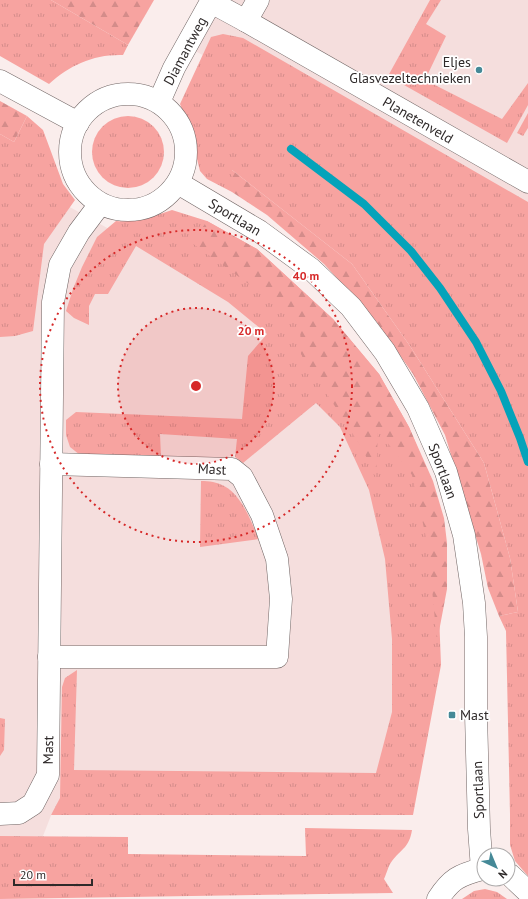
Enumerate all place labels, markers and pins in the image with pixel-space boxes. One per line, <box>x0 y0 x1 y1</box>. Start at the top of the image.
place label: Eljes Glasvezeltechnieken <box>349 53 471 87</box>
marker: Eljes Glasvezeltechnieken <box>474 65 484 75</box>
centre of rings <box>189 379 203 393</box>
place label: Mast <box>460 706 489 724</box>
marker: Mast <box>447 710 457 720</box>

